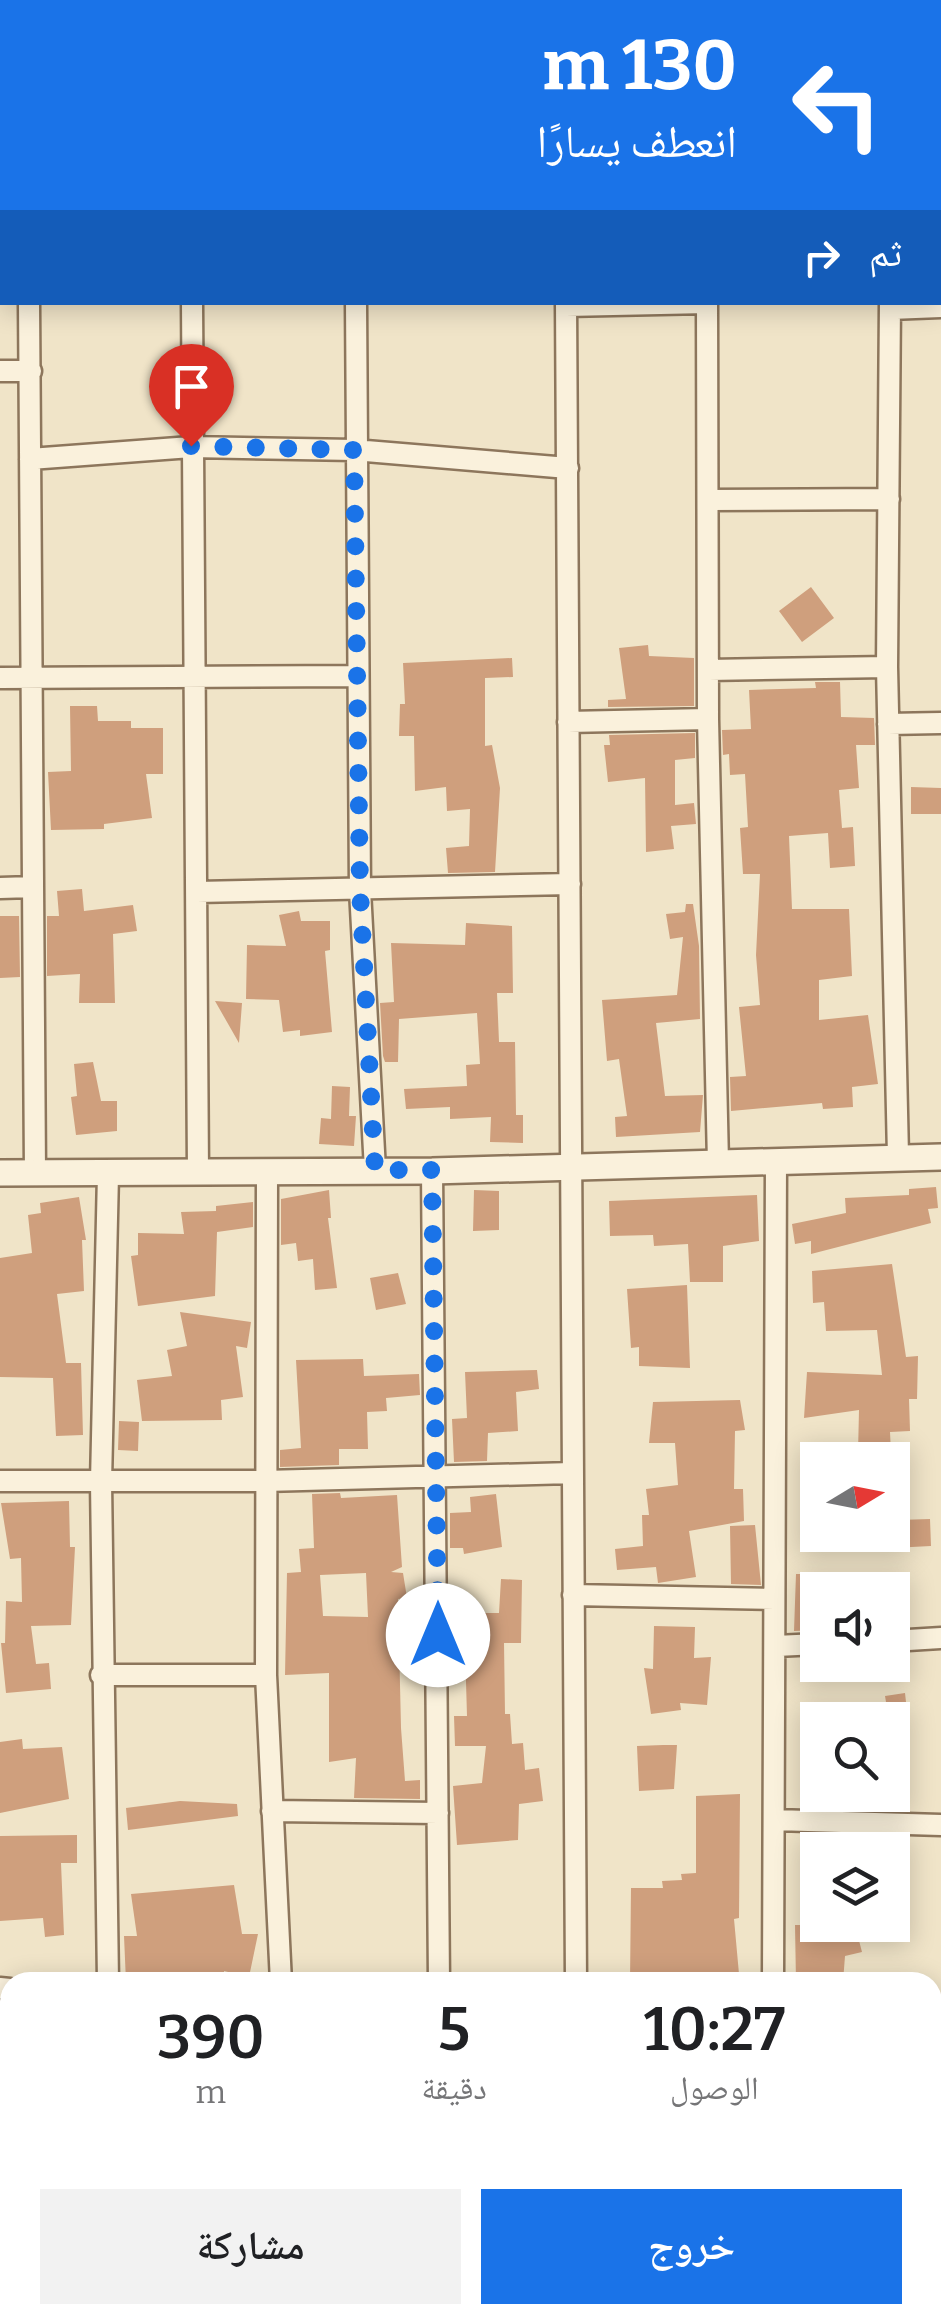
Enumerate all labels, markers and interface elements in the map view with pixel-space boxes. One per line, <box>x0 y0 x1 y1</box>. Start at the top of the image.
text: 130 m <box>543 24 737 108</box>
icon: left <box>772 40 902 170</box>
text: انعطف يسارًا <box>536 115 737 169</box>
icon: right <box>794 230 849 285</box>
text: ثم <box>869 230 902 276</box>
pin <box>149 344 234 447</box>
icon: arrive <box>164 359 219 414</box>
north arrow <box>800 1442 910 1552</box>
map controls <box>800 1442 910 1942</box>
button: sound <box>800 1572 910 1682</box>
position arrow <box>386 1583 490 1687</box>
button: search <box>800 1702 910 1812</box>
button: layers <box>800 1832 910 1942</box>
text: 5 <box>438 1994 470 2066</box>
text: 10:27 <box>643 1994 785 2066</box>
text: 390 <box>157 2002 265 2074</box>
text: دقيقة <box>422 2069 487 2107</box>
text: الوصول <box>670 2069 759 2107</box>
text: m <box>196 2073 226 2111</box>
button: مشاركة <box>40 2189 461 2304</box>
button: خروج <box>481 2189 902 2304</box>

